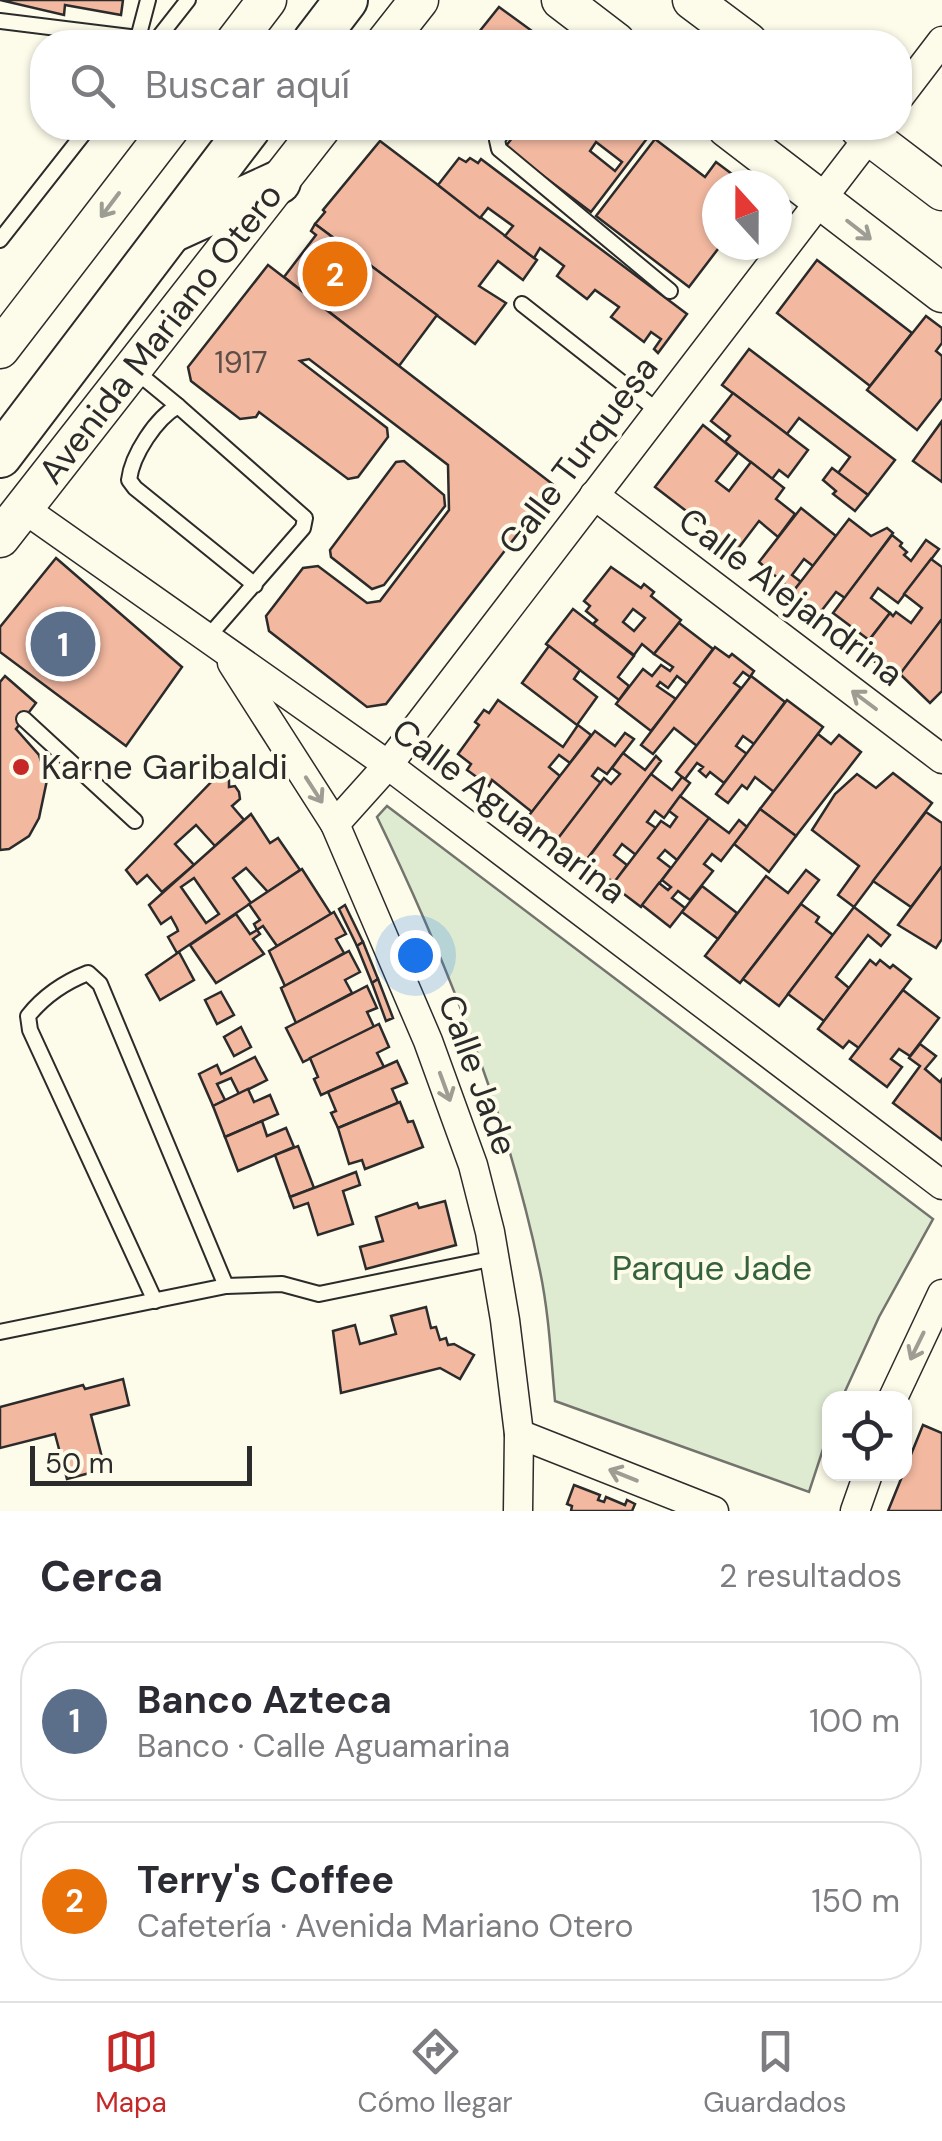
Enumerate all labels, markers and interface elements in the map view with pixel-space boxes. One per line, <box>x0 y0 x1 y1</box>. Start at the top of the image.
search box <box>30 30 912 140</box>
icon: search <box>65 58 120 113</box>
text: Buscar aquí <box>145 60 350 110</box>
north arrow <box>702 170 792 260</box>
street label: Avenida Mariano Otero <box>28 173 292 493</box>
one-way arrow <box>100 191 121 218</box>
one-way arrow <box>845 219 872 240</box>
pin: 2 <box>302 236 368 312</box>
house number: 1917 <box>214 343 268 382</box>
street label: Calle Turquesa <box>488 346 668 564</box>
street label: Calle Alejandrina <box>669 497 913 697</box>
pin: 1 <box>30 606 96 682</box>
one-way arrow <box>851 689 878 710</box>
street label: Calle Aguamarina <box>383 708 635 914</box>
place label: Karne Garibaldi <box>41 744 288 790</box>
marker: Karne Garibaldi <box>10 756 32 778</box>
one-way arrow <box>303 775 324 804</box>
your location <box>390 930 441 981</box>
street label: Calle Jade <box>428 989 528 1161</box>
one-way arrow <box>437 1070 455 1101</box>
park label: Parque Jade <box>612 1245 812 1291</box>
one-way arrow <box>907 1331 926 1360</box>
map controls <box>822 1391 912 1481</box>
button: locate <box>822 1391 912 1481</box>
scale bar <box>30 1441 252 1486</box>
text: 50 m <box>45 1445 114 1482</box>
one-way arrow <box>609 1465 639 1483</box>
text: Cerca <box>40 1549 163 1604</box>
text: 2 resultados <box>719 1555 902 1597</box>
text: Banco Azteca <box>137 1675 392 1725</box>
text: 1 <box>69 1700 80 1742</box>
text: 100 m <box>809 1700 900 1742</box>
text: Banco · Calle Aguamarina <box>137 1725 510 1767</box>
text: Terry's Coffee <box>137 1855 394 1905</box>
text: 2 <box>65 1880 84 1922</box>
text: 150 m <box>812 1880 900 1922</box>
text: Cafetería · Avenida Mariano Otero <box>137 1905 633 1947</box>
tab: Mapa <box>95 2024 167 2121</box>
tab: Cómo llegar <box>357 2024 513 2121</box>
tab: Guardados <box>703 2024 847 2121</box>

